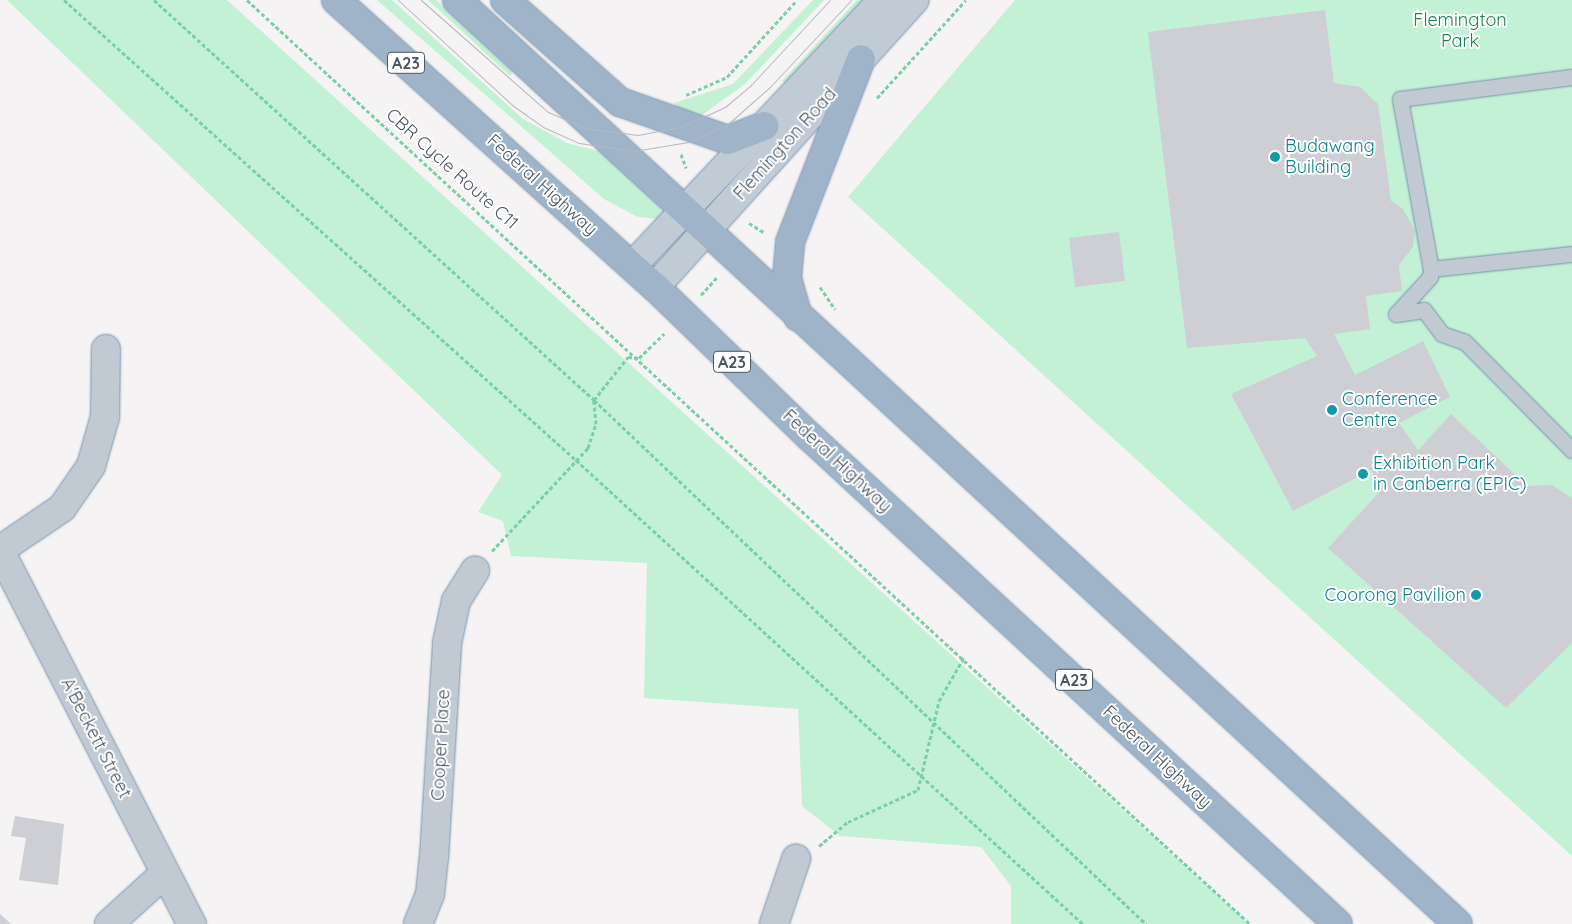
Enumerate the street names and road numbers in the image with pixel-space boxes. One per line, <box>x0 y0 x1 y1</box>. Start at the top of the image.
road number: A23 <box>386 49 426 76</box>
street label: Flemington Road <box>729 84 841 204</box>
street label: CBR Cycle Route C11 <box>382 104 522 234</box>
street label: Federal Highway <box>482 130 602 240</box>
road number: A23 <box>712 348 752 376</box>
street label: Federal Highway <box>778 405 896 517</box>
road number: A23 <box>1054 666 1094 694</box>
street label: A'Beckett Street <box>56 674 136 802</box>
street label: Cooper Place <box>427 689 455 801</box>
street label: Federal Highway <box>1098 701 1216 813</box>

